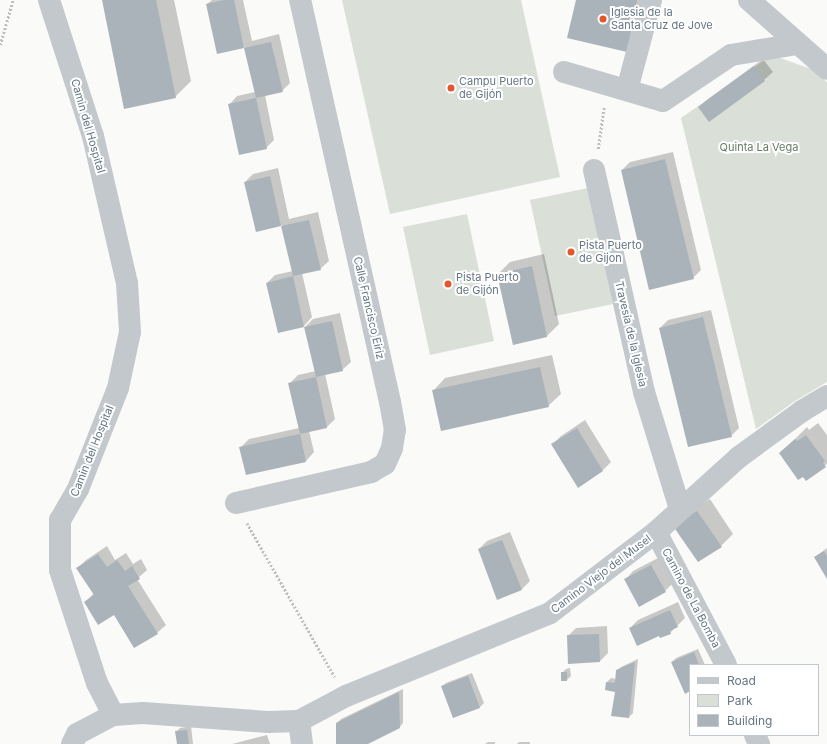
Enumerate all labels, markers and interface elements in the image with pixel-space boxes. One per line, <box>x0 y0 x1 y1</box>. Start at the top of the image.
place label: Iglesia de la Santa Cruz de Jove <box>611 6 713 32</box>
marker: Iglesia de la Santa Cruz de Jove <box>598 14 608 24</box>
place label: Campu Puerto de Gijón <box>459 75 534 101</box>
street label: Camin del Hospital <box>68 77 108 175</box>
marker: Campu Puerto de Gijón <box>446 83 456 93</box>
park label: Quinta La Vega <box>720 140 798 154</box>
place label: Pista Puerto de Gijon <box>579 239 642 265</box>
marker: Pista Puerto de Gijon <box>566 247 576 257</box>
street label: Calle Francisco Eiriz <box>351 255 387 361</box>
place label: Pista Puerto de Gijón <box>456 271 519 297</box>
marker: Pista Puerto de Gijón <box>443 279 453 289</box>
street label: Travesía de la Iglesia <box>612 280 650 388</box>
street label: Camin del Hospital <box>68 403 116 499</box>
street label: Camino Viejo del Musel <box>548 532 654 616</box>
street label: Camino de La Bomba <box>659 546 723 650</box>
legend <box>689 664 819 736</box>
text: Road <box>727 673 756 688</box>
text: Park <box>727 693 753 708</box>
text: Building <box>727 713 772 728</box>

